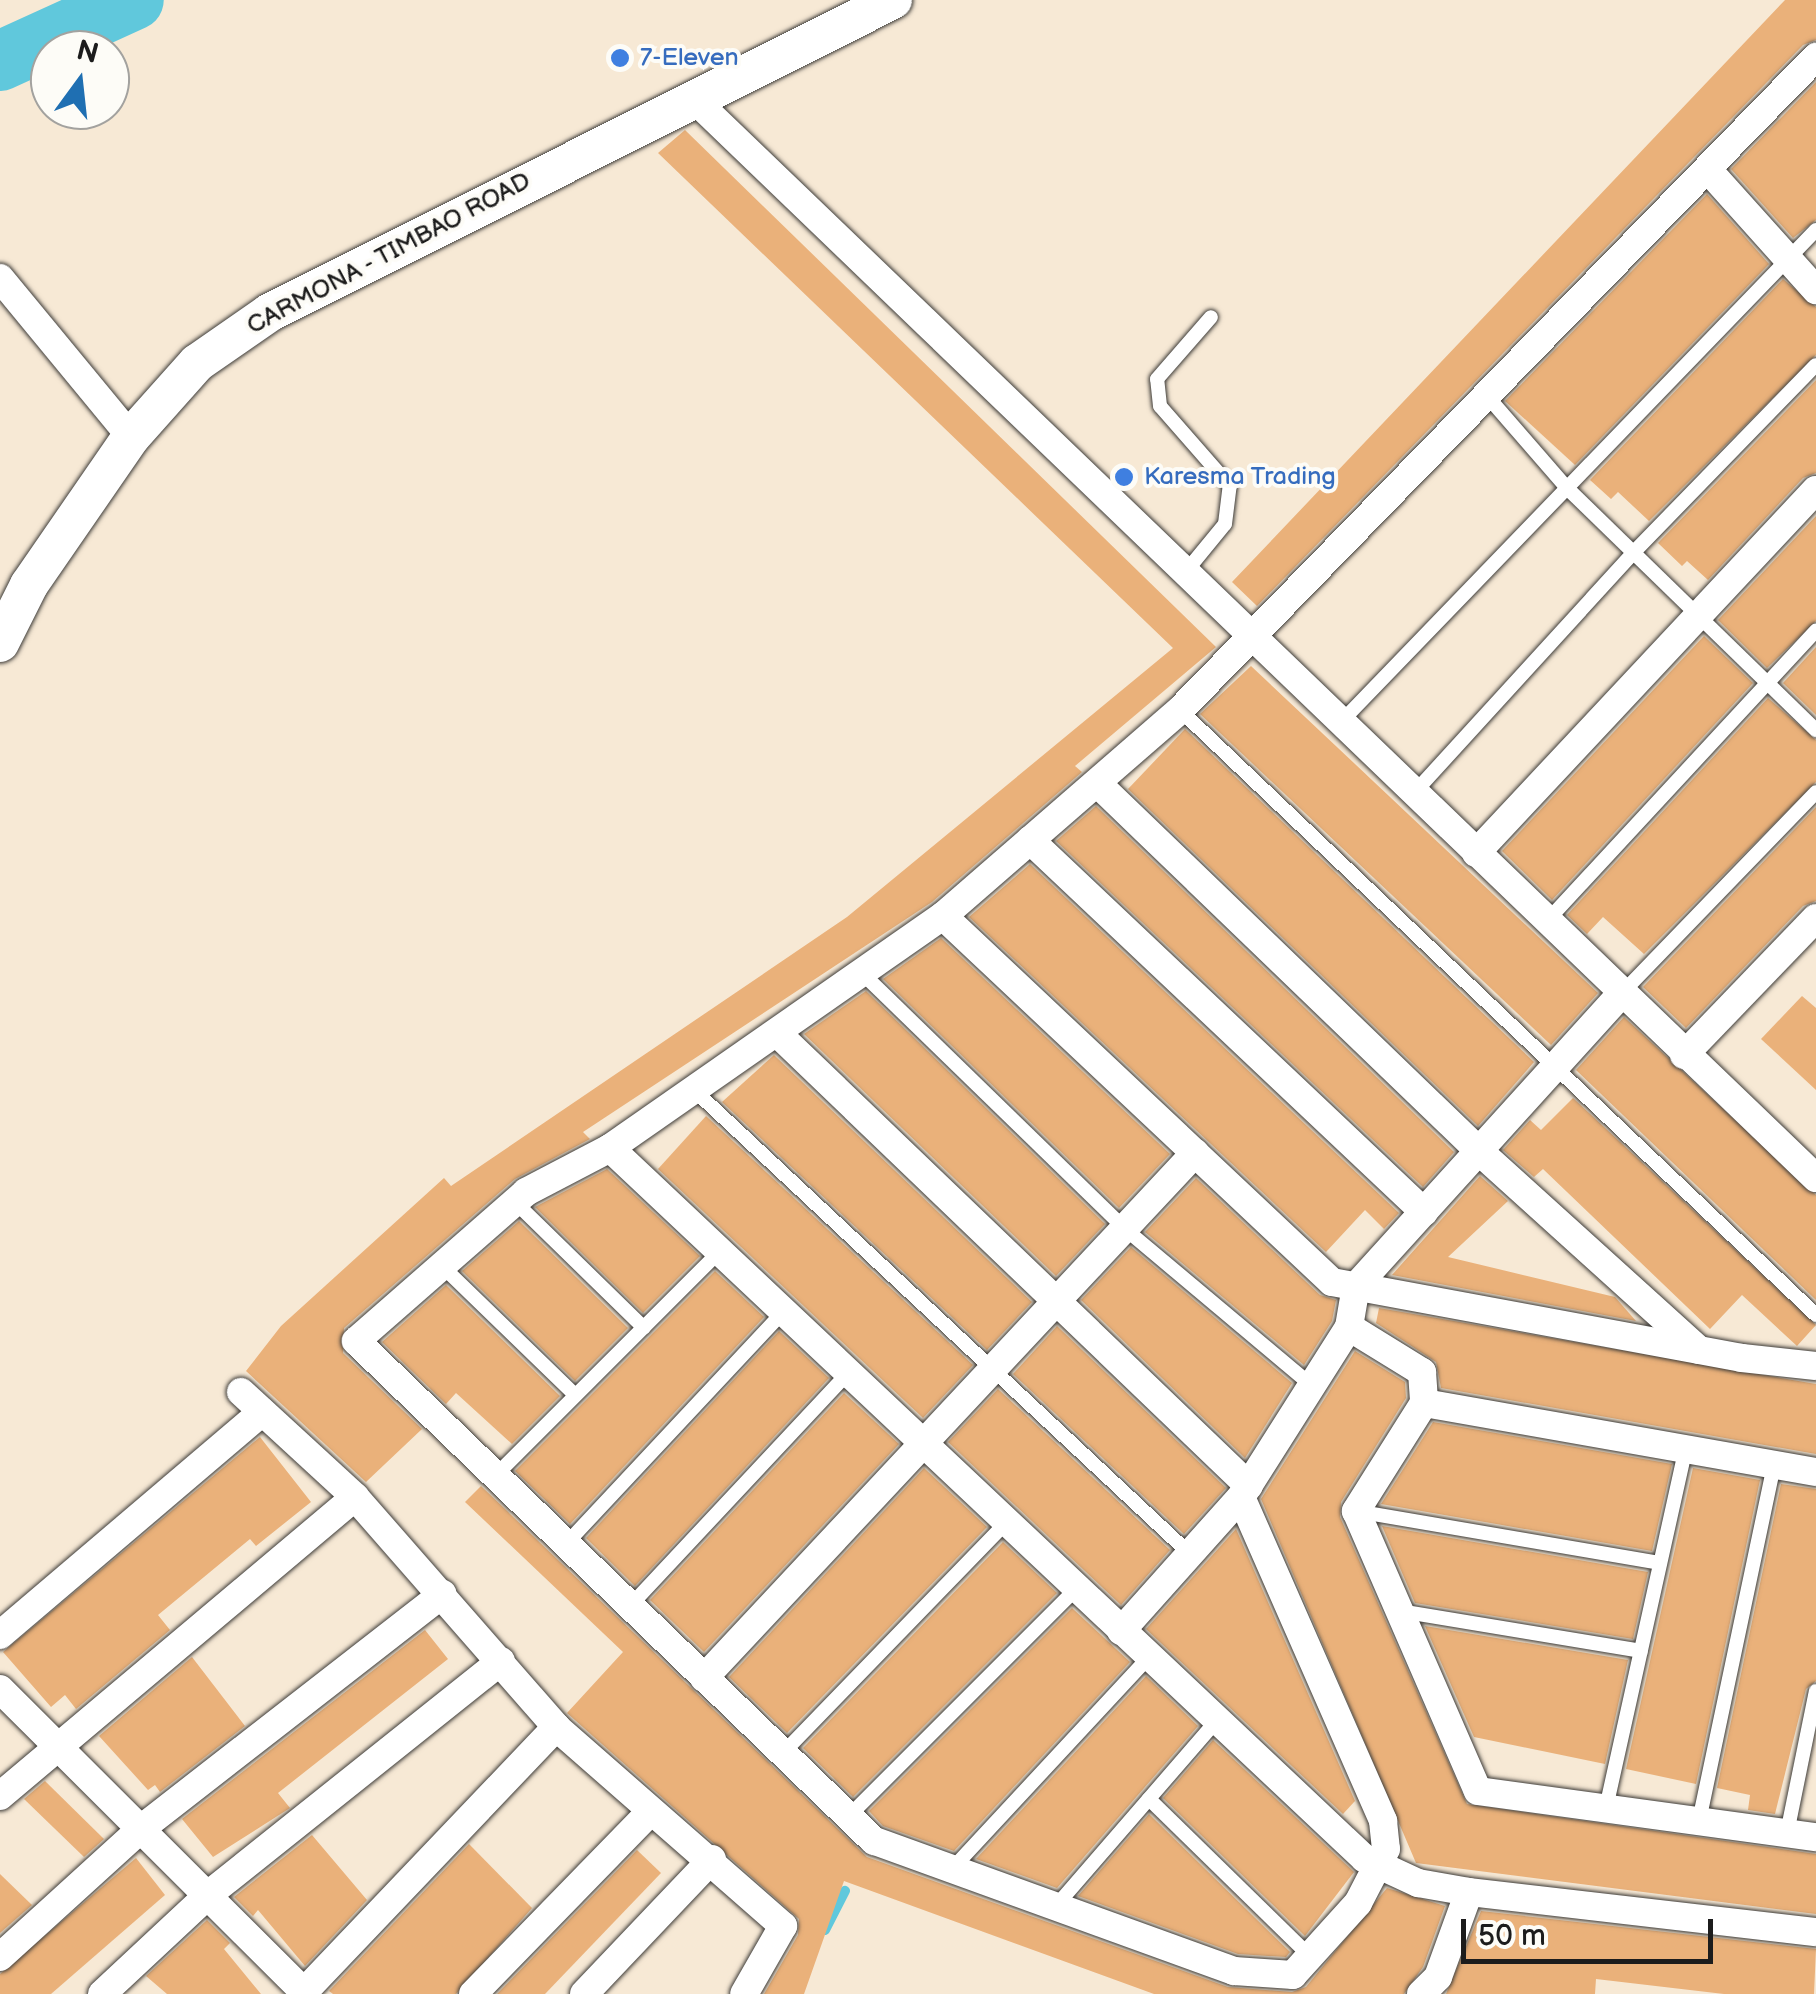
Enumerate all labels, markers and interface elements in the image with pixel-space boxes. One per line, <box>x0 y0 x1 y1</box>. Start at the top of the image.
north arrow <box>30 30 130 130</box>
text: N <box>73 34 102 71</box>
place label: 7-Eleven <box>640 43 739 73</box>
marker: 7-Eleven <box>609 47 631 69</box>
street label: CARMONA - TIMBAO ROAD <box>241 166 537 342</box>
place label: Karesma Trading <box>1144 462 1336 492</box>
marker: Karesma Trading <box>1113 466 1135 488</box>
scale bar <box>1466 1899 1718 1961</box>
text: 50 m <box>1478 1918 1546 1954</box>

